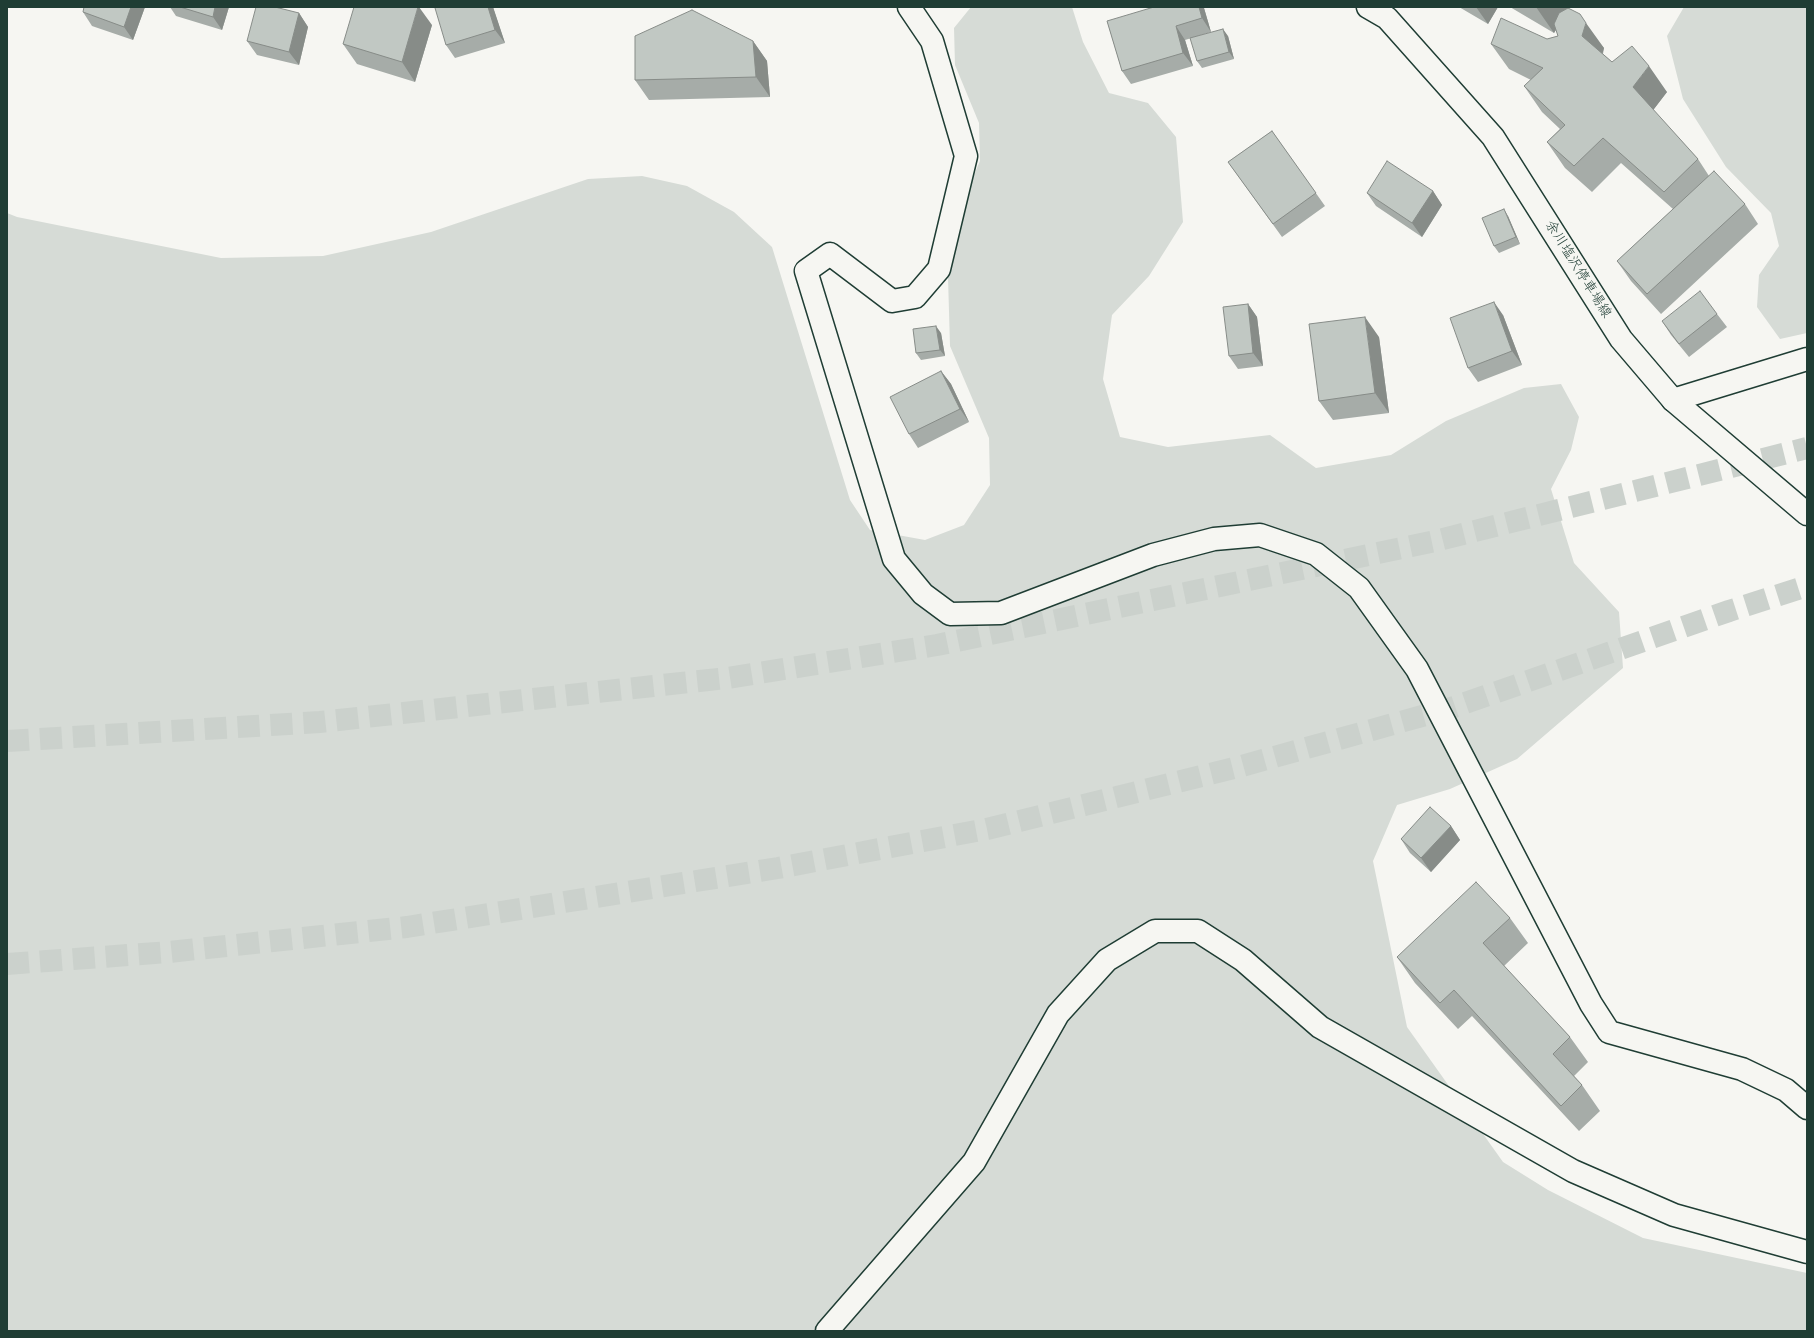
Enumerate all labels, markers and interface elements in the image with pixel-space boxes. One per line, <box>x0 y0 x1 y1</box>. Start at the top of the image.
street label: 余川塩沢停車場線 <box>1540 218 1614 322</box>

